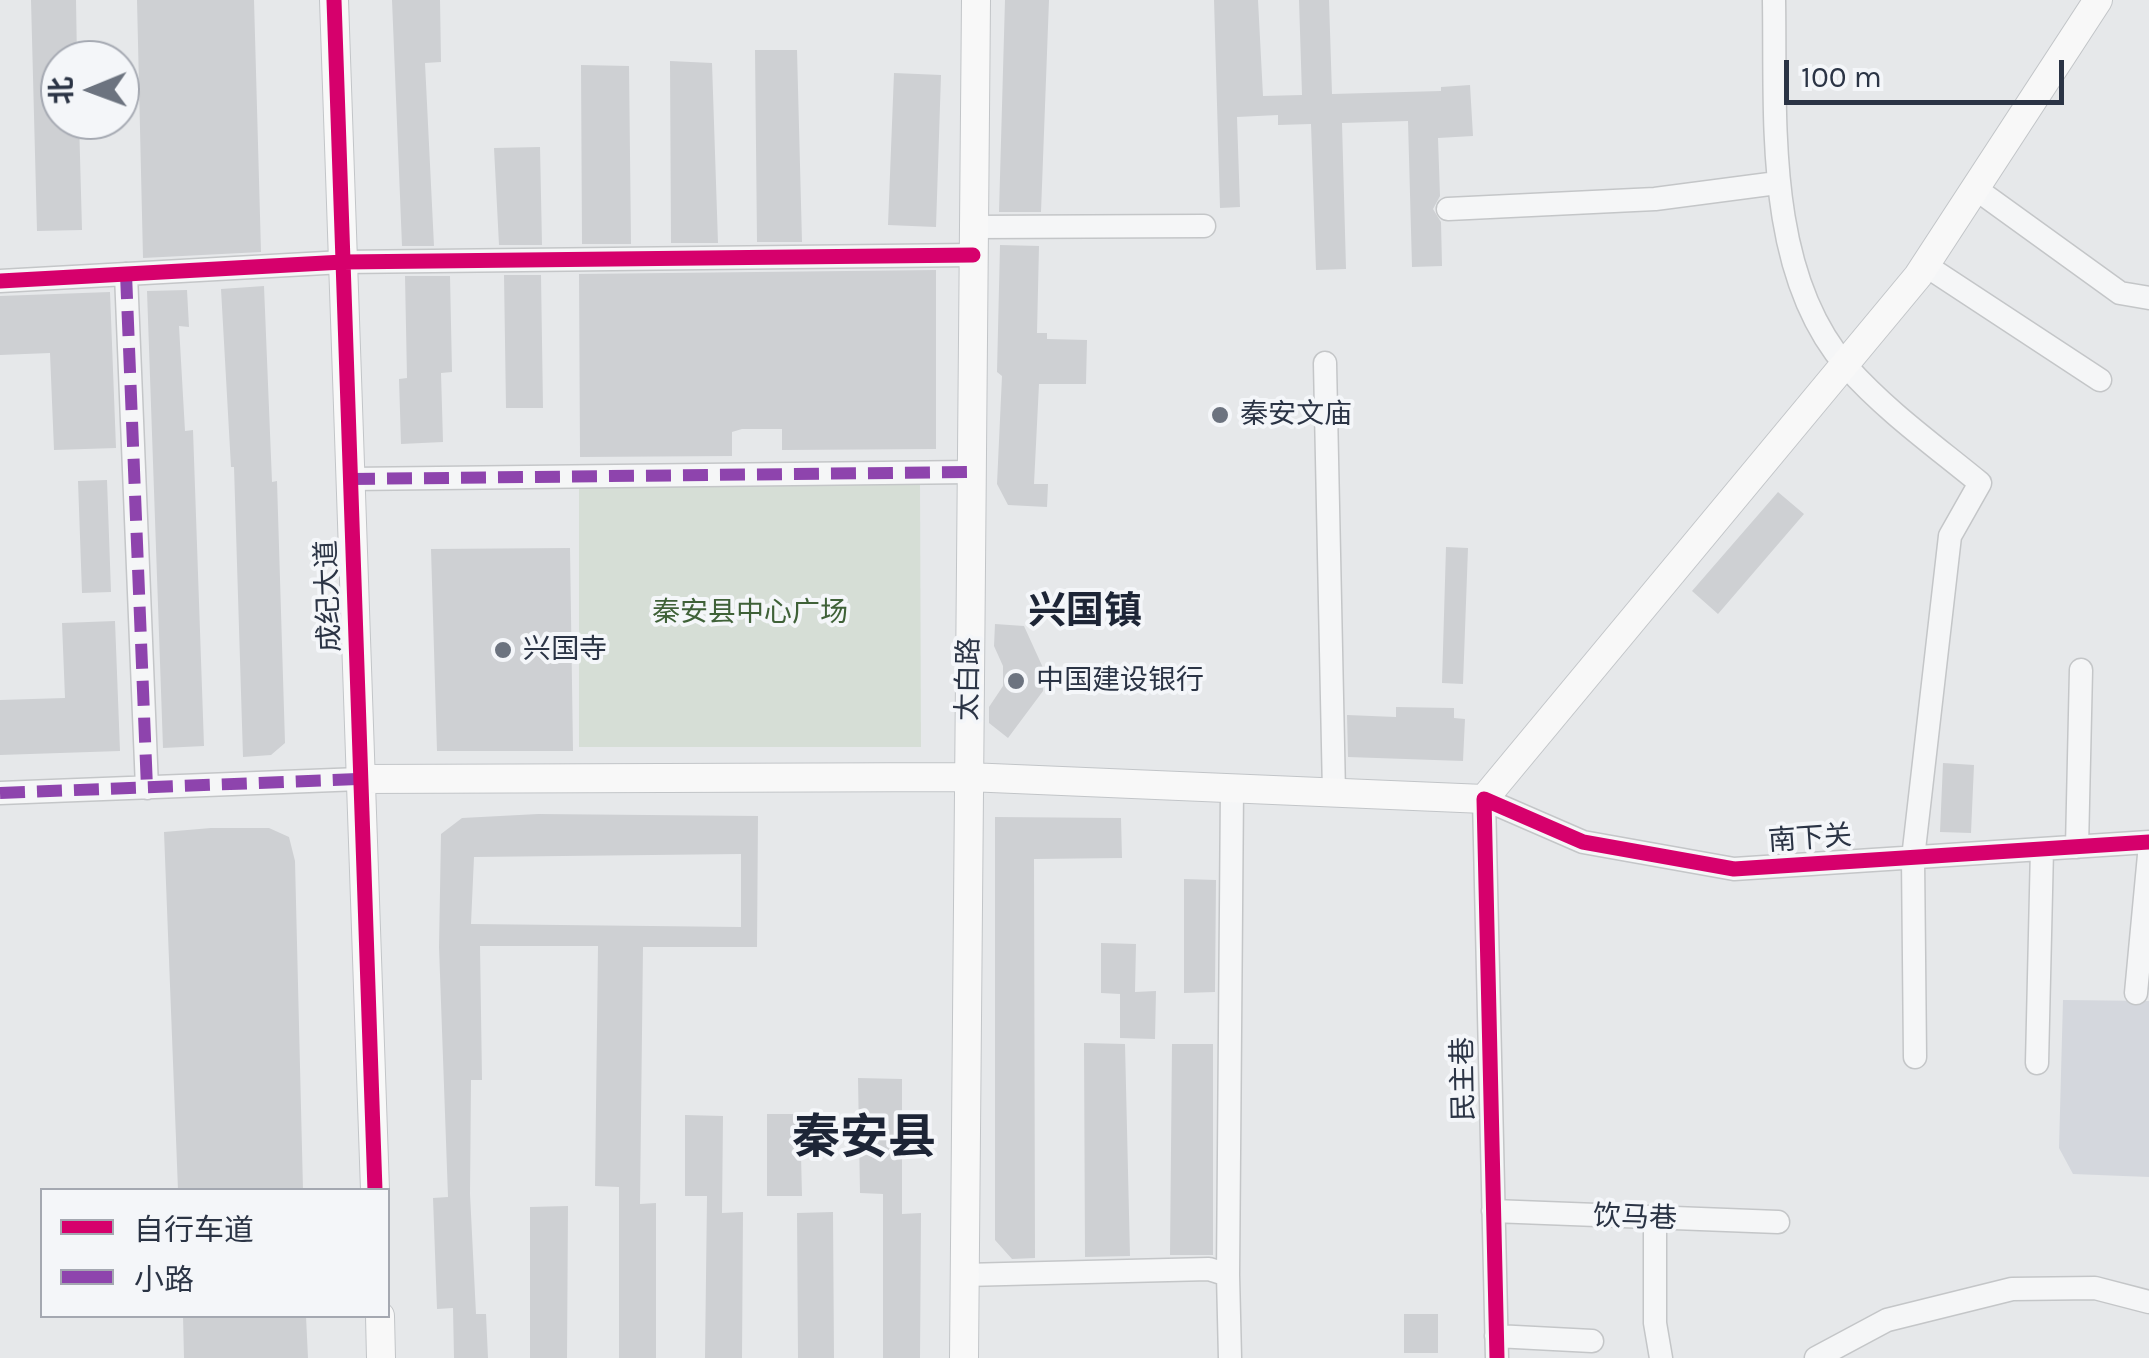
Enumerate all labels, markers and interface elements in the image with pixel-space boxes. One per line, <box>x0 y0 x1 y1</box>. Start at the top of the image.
north arrow <box>40 40 140 140</box>
scale bar <box>1789 40 2069 102</box>
text: 100 m <box>1801 59 1882 95</box>
text: 北 <box>45 76 78 105</box>
place label: 秦安文庙 <box>1240 398 1352 432</box>
marker: 秦安文庙 <box>1209 404 1231 426</box>
street label: 成纪大道 <box>310 539 348 653</box>
district label: 兴国镇 <box>1028 589 1142 635</box>
park label: 秦安县中心广场 <box>652 596 848 630</box>
place label: 兴国寺 <box>523 633 607 667</box>
street label: 太白路 <box>951 637 987 721</box>
marker: 兴国寺 <box>492 639 514 661</box>
place label: 中国建设银行 <box>1036 664 1204 698</box>
marker: 中国建设银行 <box>1005 670 1027 692</box>
street label: 南下关 <box>1767 819 1853 859</box>
street label: 民主巷 <box>1446 1037 1482 1121</box>
district label: 秦安县 <box>792 1110 936 1168</box>
legend <box>40 1188 390 1318</box>
street label: 饮马巷 <box>1592 1200 1678 1236</box>
text: 自行车道 <box>134 1212 254 1248</box>
text: 小路 <box>134 1262 194 1298</box>

